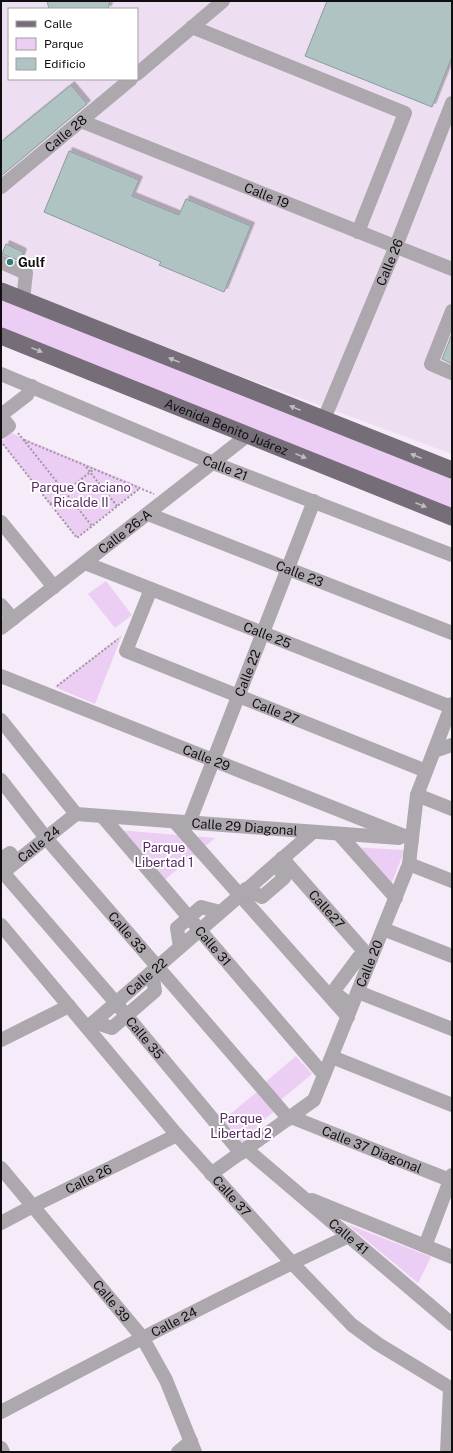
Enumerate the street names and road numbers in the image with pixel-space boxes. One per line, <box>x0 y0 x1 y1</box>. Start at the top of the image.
street label: Calle 28 <box>42 112 90 155</box>
street label: Calle 19 <box>242 180 291 211</box>
street label: Calle 26 <box>373 236 406 288</box>
street label: Avenida Benito Juárez <box>162 395 290 458</box>
street label: Calle 21 <box>200 453 250 484</box>
street label: Calle 26-A <box>95 506 155 557</box>
street label: Calle 23 <box>274 558 326 590</box>
street label: Calle 25 <box>241 619 293 651</box>
street label: Calle 22 <box>232 647 264 699</box>
street label: Calle 27 <box>250 695 301 728</box>
street label: Calle 29 <box>180 742 232 774</box>
street label: Calle 29 Diagonal <box>191 816 298 838</box>
street label: Calle 24 <box>15 823 63 866</box>
street label: Calle27 <box>306 887 348 932</box>
street label: Calle 33 <box>105 909 149 956</box>
street label: Calle 31 <box>192 923 234 969</box>
street label: Calle 20 <box>353 938 386 989</box>
street label: Calle 22 <box>123 955 170 999</box>
street label: Calle 35 <box>123 1014 166 1062</box>
street label: Calle 37 Diagonal <box>320 1123 424 1176</box>
street label: Calle 26 <box>63 1161 114 1197</box>
street label: Calle 37 <box>209 1173 254 1220</box>
street label: Calle 41 <box>326 1216 371 1258</box>
street label: Calle 39 <box>90 1277 133 1325</box>
street label: Calle 24 <box>148 1304 200 1340</box>

